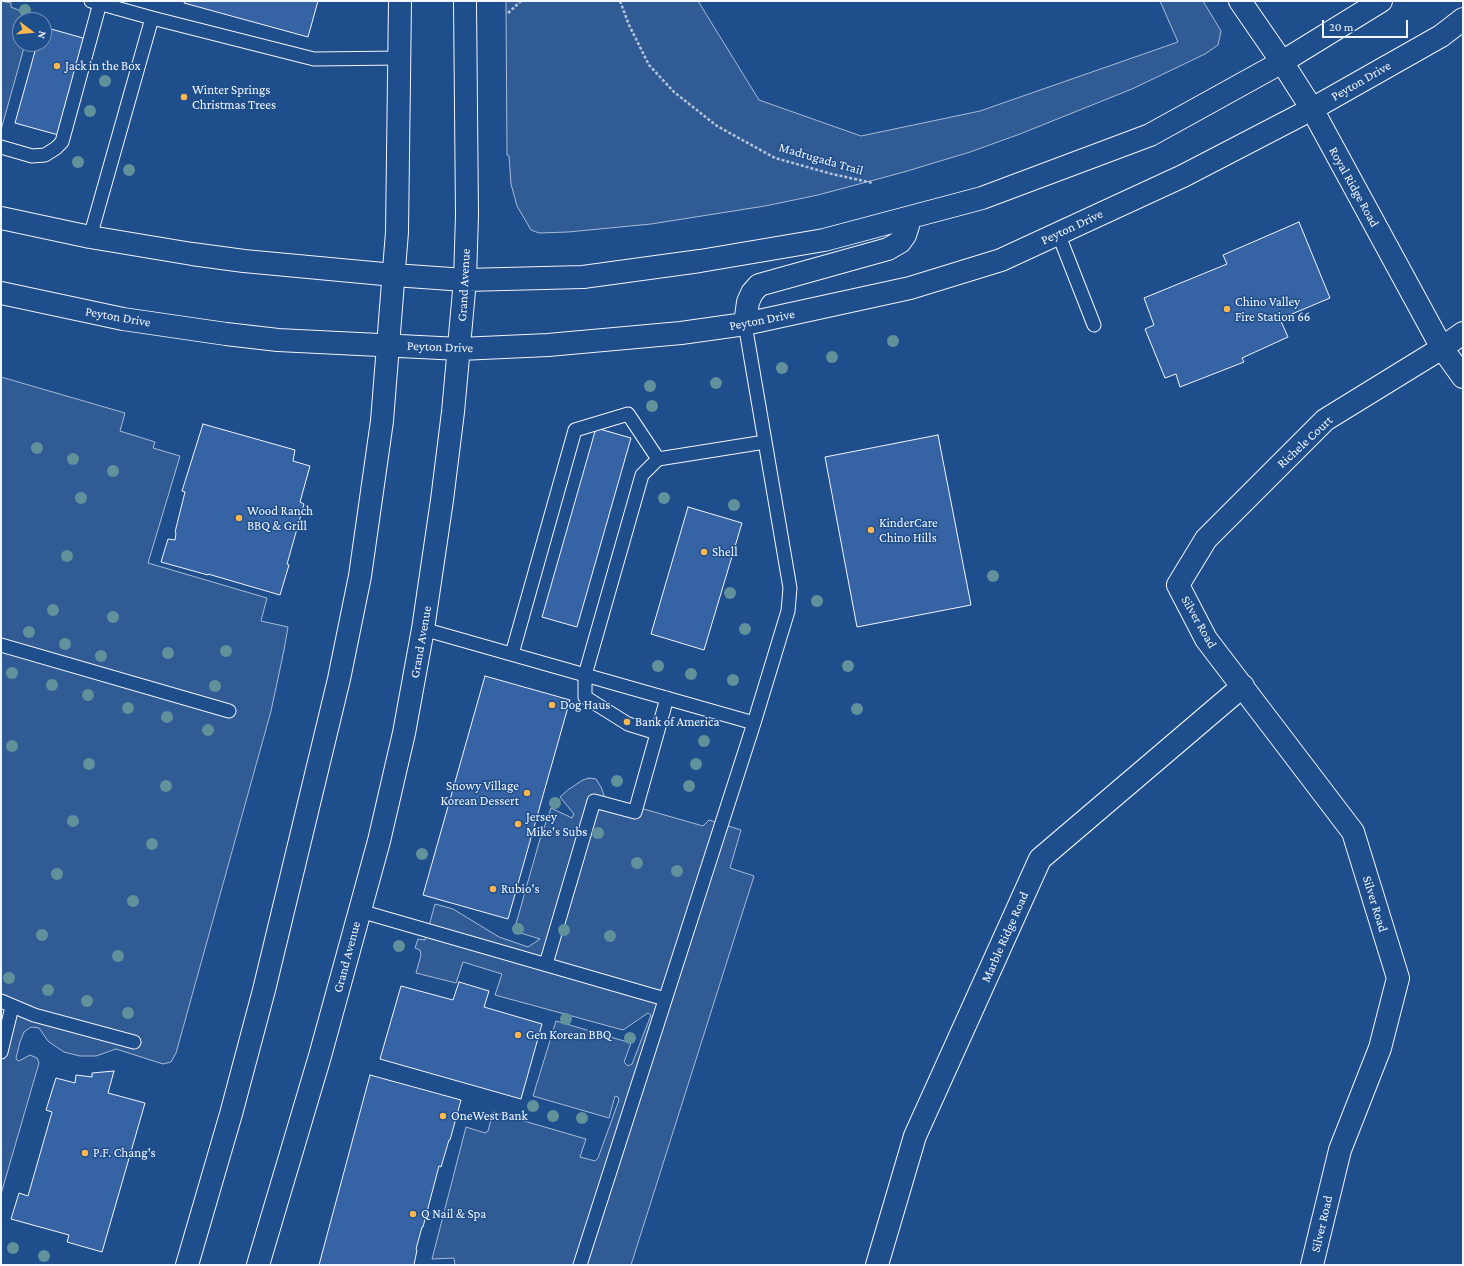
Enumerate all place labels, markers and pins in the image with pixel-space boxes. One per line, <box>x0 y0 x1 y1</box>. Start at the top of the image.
place label: Jack in the Box <box>65 58 141 74</box>
marker: Jack in the Box <box>52 61 62 71</box>
place label: Winter Springs Christmas Trees <box>192 82 276 113</box>
marker: Winter Springs Christmas Trees <box>179 92 189 102</box>
place label: Chino Valley Fire Station 66 <box>1235 294 1310 325</box>
marker: Chino Valley Fire Station 66 <box>1222 304 1232 314</box>
place label: Wood Ranch BBQ & Grill <box>247 503 313 534</box>
marker: Wood Ranch BBQ & Grill <box>234 513 244 523</box>
place label: KinderCare Chino Hills <box>879 515 938 546</box>
marker: KinderCare Chino Hills <box>866 525 876 535</box>
place label: Shell <box>712 544 738 560</box>
marker: Shell <box>699 547 709 557</box>
place label: Dog Haus <box>560 697 610 713</box>
marker: Dog Haus <box>547 700 557 710</box>
place label: Bank of America <box>635 714 719 730</box>
marker: Bank of America <box>622 717 632 727</box>
place label: Snowy Village Korean Dessert <box>441 778 519 809</box>
marker: Snowy Village Korean Dessert <box>522 788 532 798</box>
place label: Jersey Mike's Subs <box>526 809 587 840</box>
marker: Jersey Mike's Subs <box>513 819 523 829</box>
place label: Rubio's <box>501 881 540 897</box>
marker: Rubio's <box>488 884 498 894</box>
place label: Gen Korean BBQ <box>526 1027 612 1043</box>
marker: Gen Korean BBQ <box>513 1030 523 1040</box>
place label: OneWest Bank <box>451 1108 528 1124</box>
marker: OneWest Bank <box>438 1111 448 1121</box>
place label: P.F. Chang's <box>93 1145 156 1161</box>
marker: P.F. Chang's <box>80 1148 90 1158</box>
place label: Q Nail & Spa <box>421 1206 486 1222</box>
marker: Q Nail & Spa <box>408 1209 418 1219</box>

